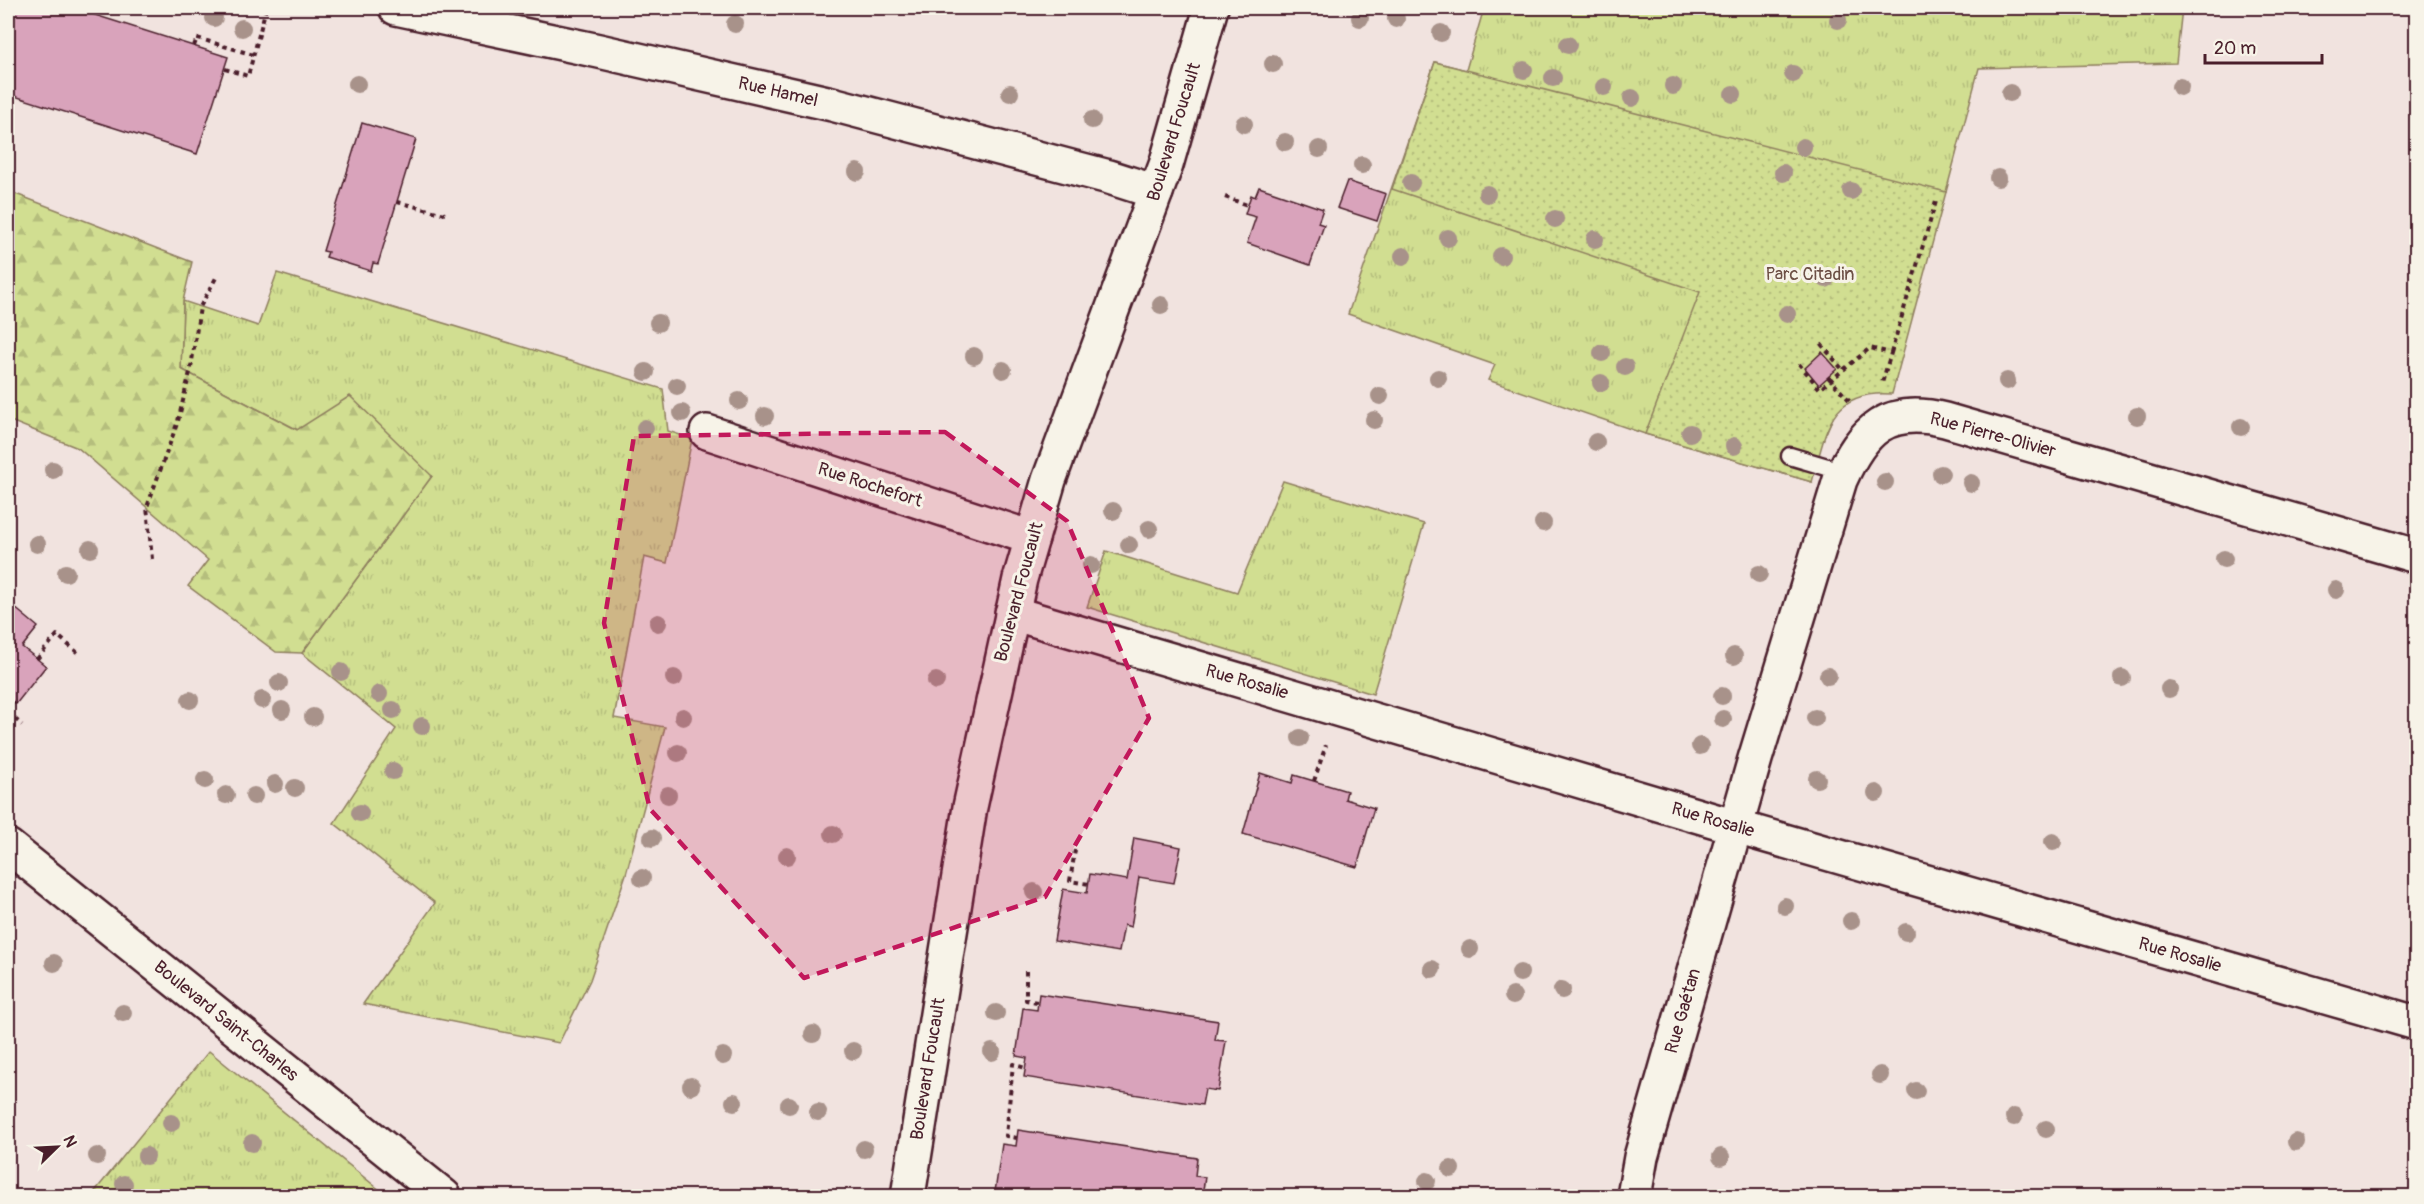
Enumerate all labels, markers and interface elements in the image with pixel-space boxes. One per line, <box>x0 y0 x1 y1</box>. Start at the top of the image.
scale bar <box>2205 27 2322 65</box>
text: 20 m <box>2214 37 2256 60</box>
street label: Boulevard Foucault <box>1142 59 1206 204</box>
street label: Rue Hamel <box>736 72 820 112</box>
park label: Parc Citadin <box>1765 263 1855 286</box>
street label: Rue Pierre-Olivier <box>1928 407 2059 463</box>
street label: Rue Rochefort <box>815 457 926 513</box>
street label: Boulevard Foucault <box>989 519 1049 664</box>
street label: Rue Rosalie <box>1203 659 1291 705</box>
street label: Rue Rosalie <box>1669 797 1757 843</box>
street label: Rue Rosalie <box>2136 932 2224 978</box>
street label: Boulevard Saint-Charles <box>149 956 303 1086</box>
street label: Rue Gaétan <box>1660 966 1706 1056</box>
street label: Boulevard Foucault <box>905 995 951 1142</box>
north arrow <box>27 1117 87 1177</box>
text: N <box>58 1132 81 1150</box>

